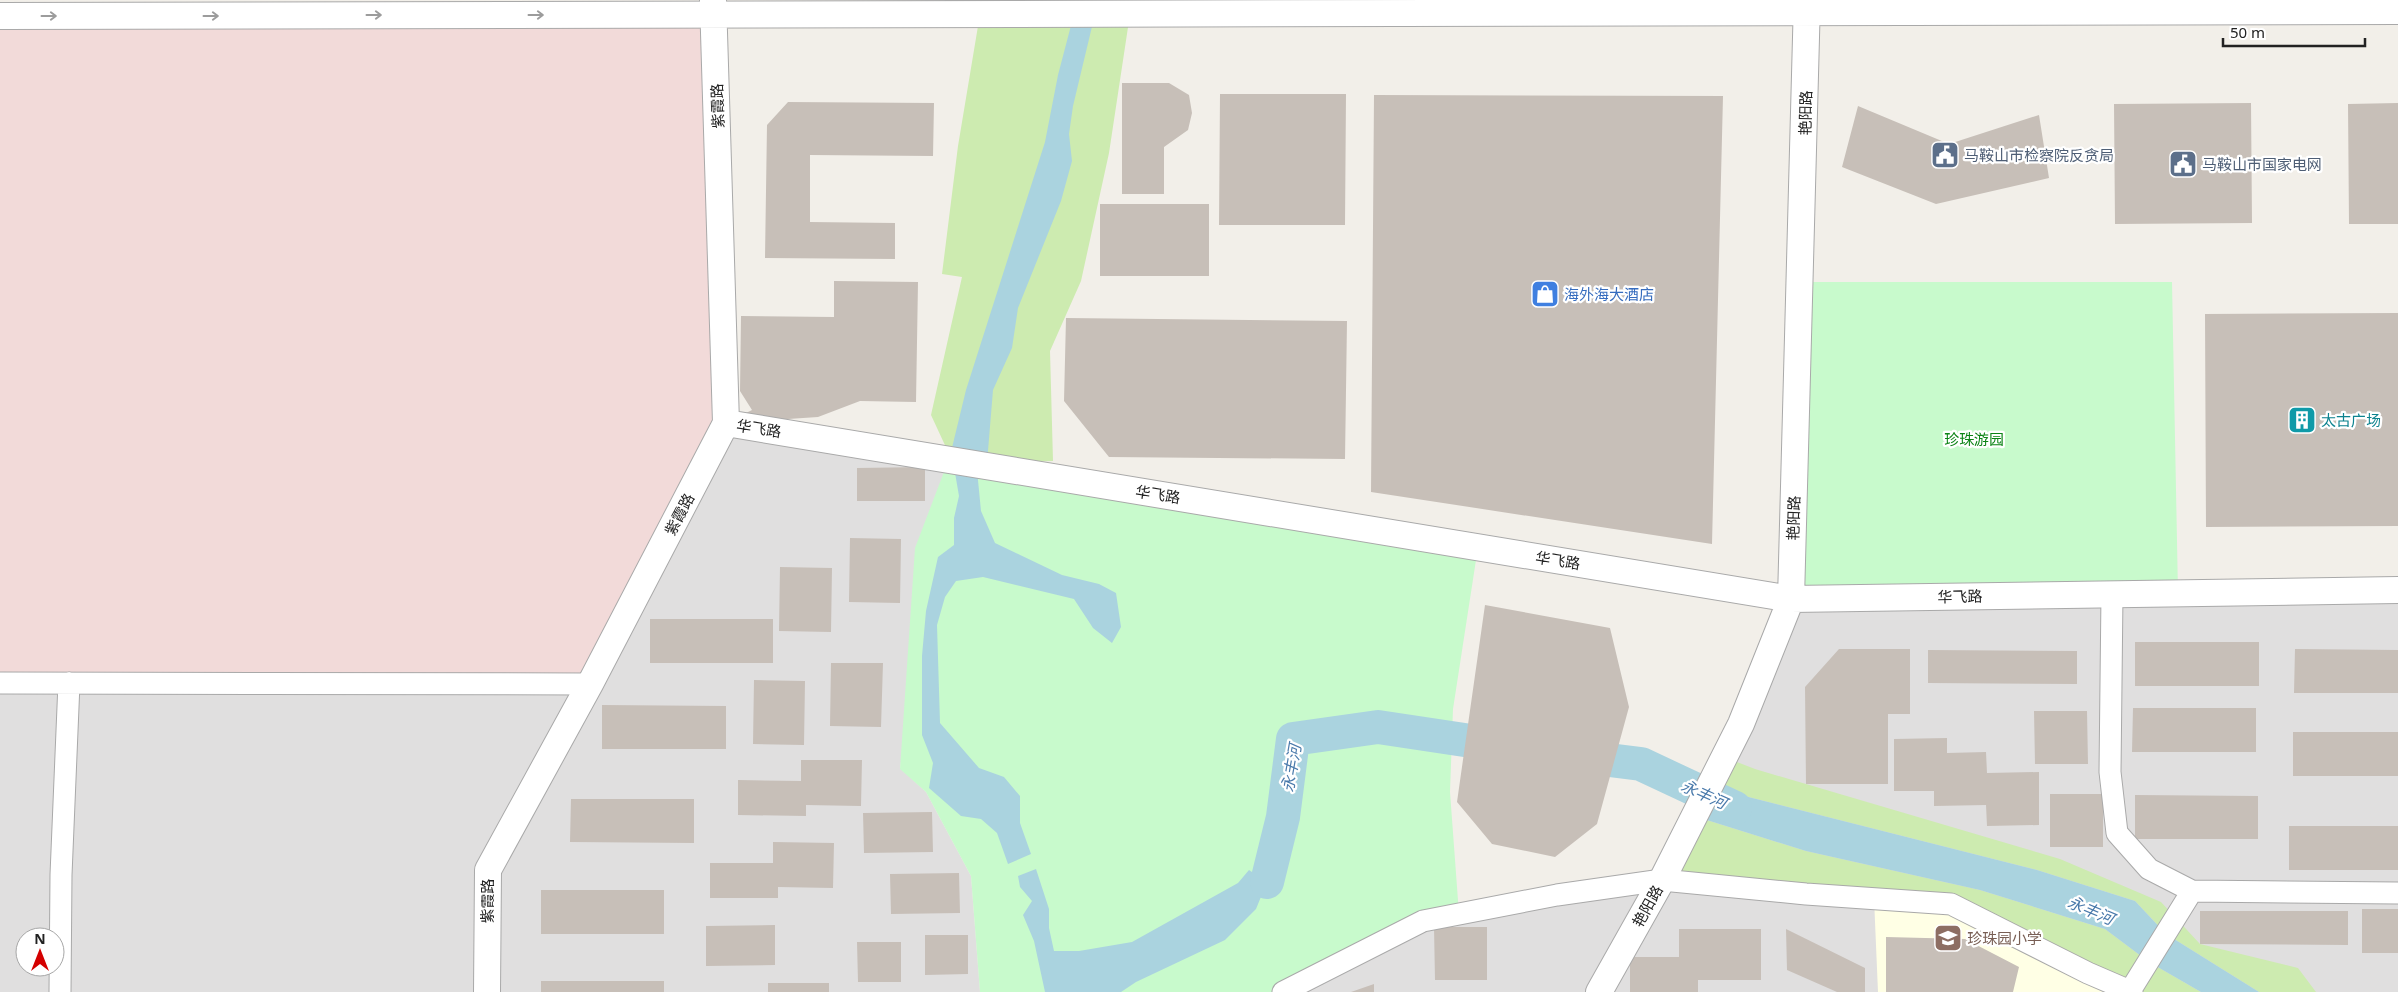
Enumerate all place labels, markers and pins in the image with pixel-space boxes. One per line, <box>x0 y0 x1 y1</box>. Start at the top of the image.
public building icon: 马鞍山市检察院反贪局 <box>1930 140 1960 170</box>
place label: 马鞍山市检察院反贪局 <box>1964 145 2114 165</box>
public building icon: 马鞍山市国家电网 <box>2168 149 2198 179</box>
place label: 马鞍山市国家电网 <box>2202 154 2322 174</box>
shop icon: 海外海大酒店 <box>1530 279 1560 309</box>
place label: 海外海大酒店 <box>1564 284 1654 304</box>
building icon: 太古广场 <box>2287 405 2317 435</box>
place label: 太古广场 <box>2321 410 2381 430</box>
school or university icon: 珍珠园小学 <box>1933 923 1963 953</box>
place label: 珍珠园小学 <box>1967 928 2042 948</box>

